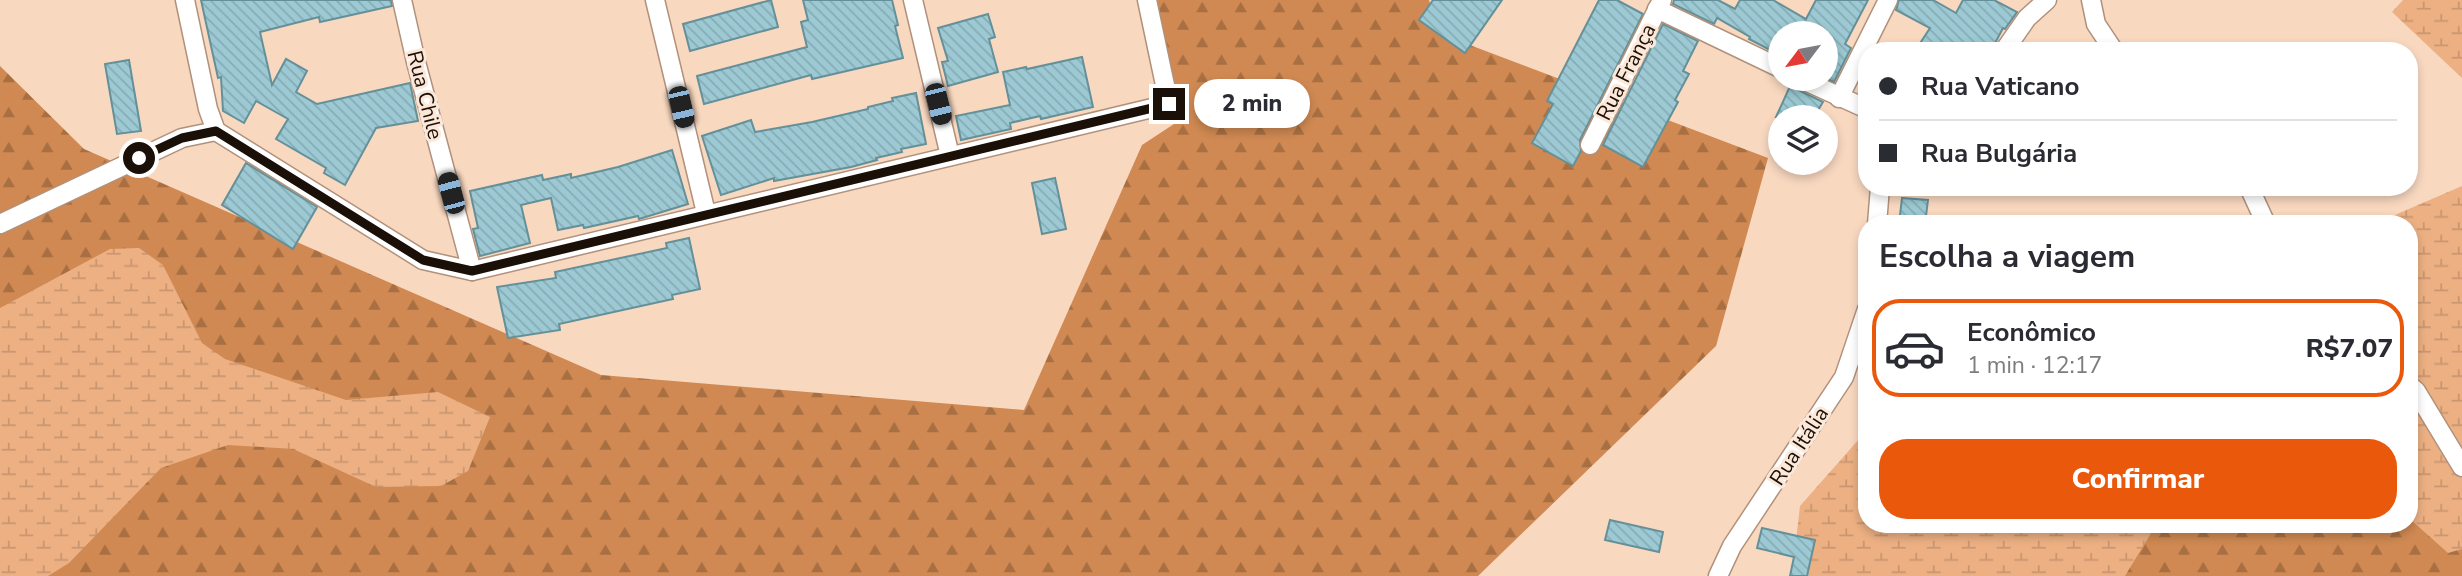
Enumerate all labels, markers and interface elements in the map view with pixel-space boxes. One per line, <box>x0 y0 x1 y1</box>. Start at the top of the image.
street label: Rua França <box>1590 19 1662 125</box>
north arrow <box>1768 21 1838 91</box>
map controls <box>1768 21 1838 175</box>
street label: Rua Chile <box>400 48 450 142</box>
text: Rua Vaticano <box>1921 69 2080 104</box>
callout: 2 min <box>1194 80 1309 128</box>
car <box>923 81 954 127</box>
car <box>667 84 696 130</box>
route end <box>1153 88 1185 120</box>
text: 2 min <box>1222 88 1282 119</box>
button: layers <box>1768 105 1838 175</box>
text: Rua Bulgária <box>1921 136 2077 171</box>
route start <box>123 142 155 174</box>
car <box>436 170 467 216</box>
text: Escolha a viagem <box>1879 235 2135 278</box>
text: Econômico <box>1967 315 2096 350</box>
icon: car <box>1883 317 1946 380</box>
text: R$7.07 <box>2306 331 2393 366</box>
text: 1 min · 12:17 <box>1967 350 2102 381</box>
street label: Rua Itália <box>1763 401 1835 491</box>
button: Confirmar <box>1879 439 2397 519</box>

